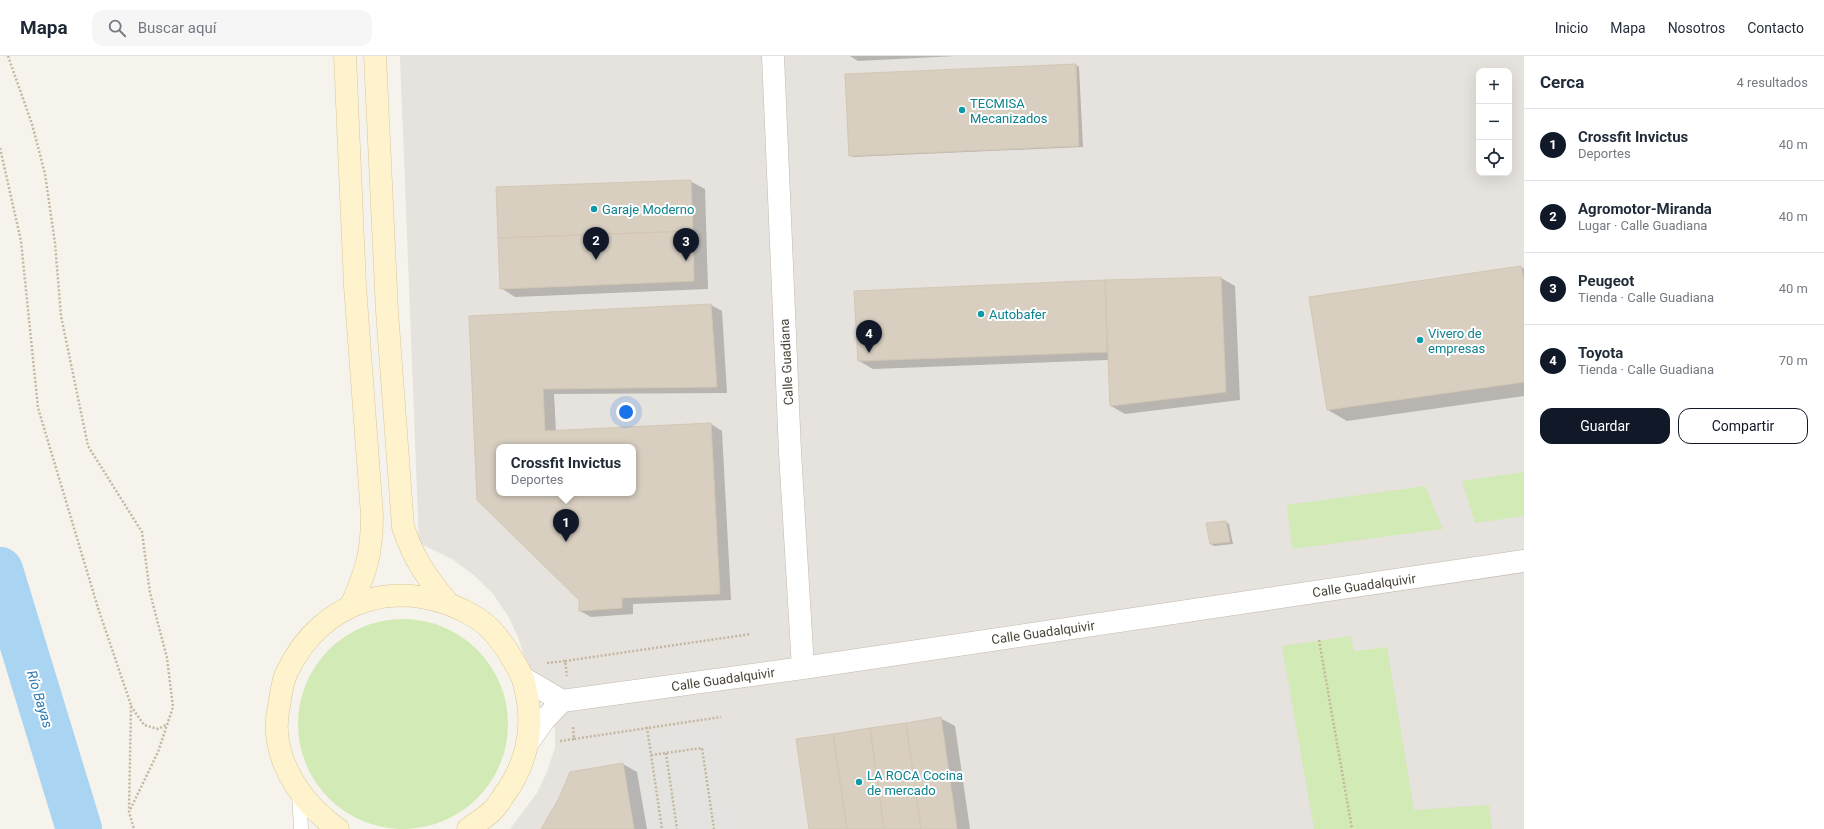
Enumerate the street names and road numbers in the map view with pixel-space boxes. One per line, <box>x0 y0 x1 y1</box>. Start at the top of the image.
street label: Calle Guadiana <box>777 318 796 406</box>
street label: Calle Guadalquivir <box>1311 571 1417 600</box>
street label: Calle Guadalquivir <box>990 618 1096 647</box>
street label: Calle Guadalquivir <box>670 665 776 694</box>

